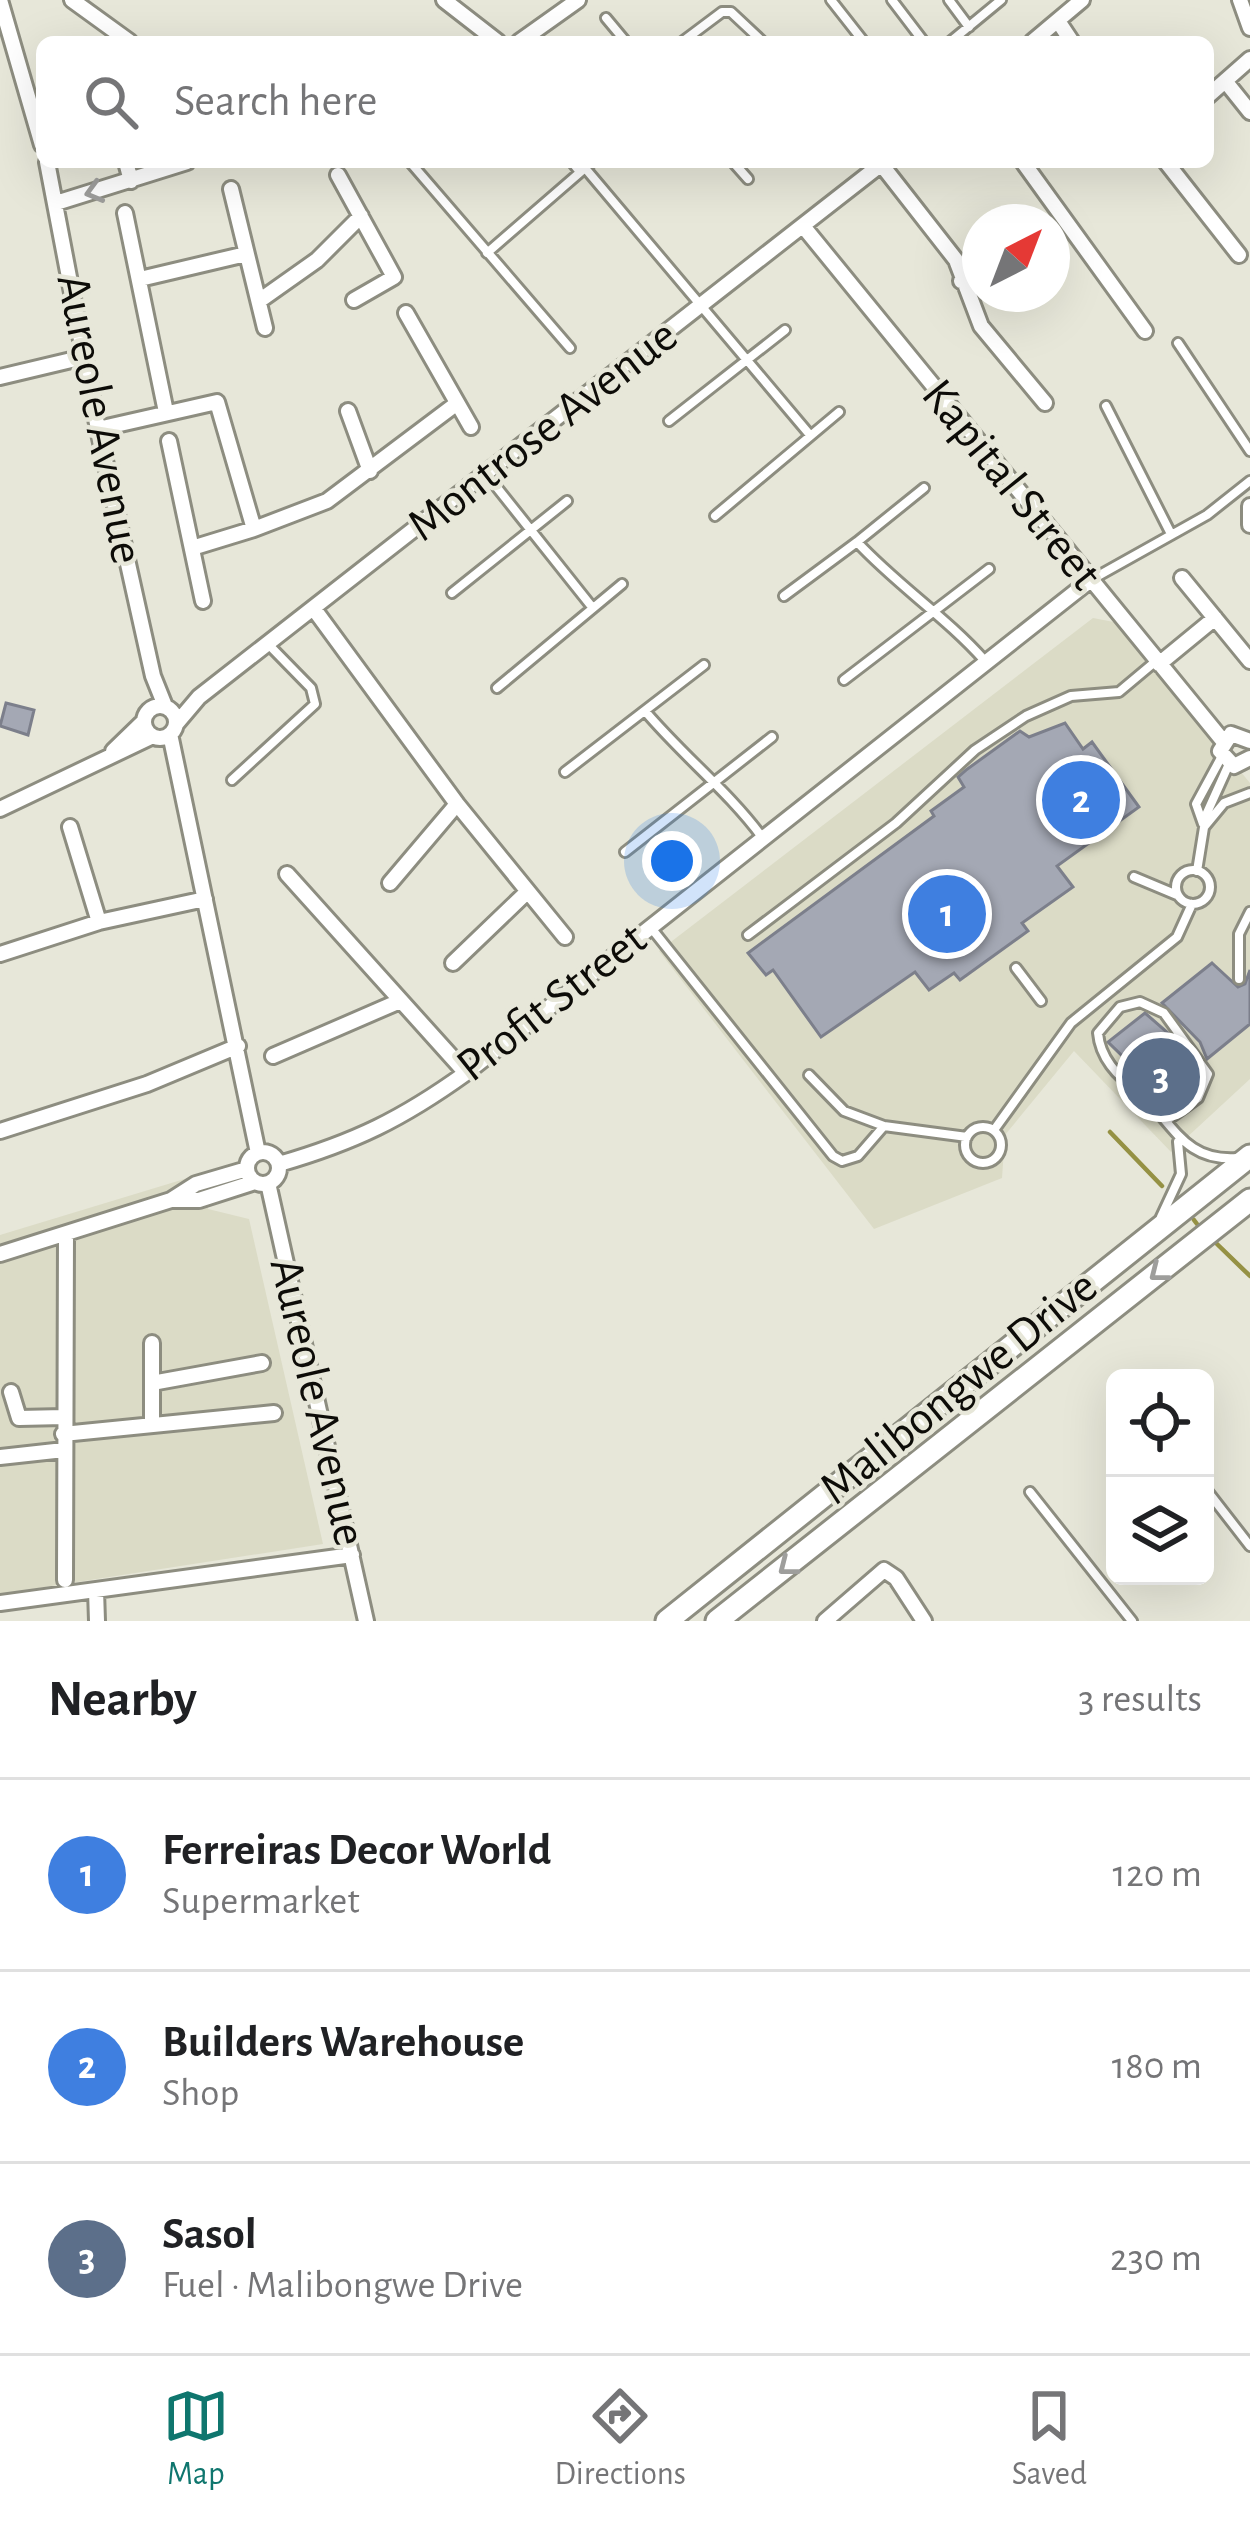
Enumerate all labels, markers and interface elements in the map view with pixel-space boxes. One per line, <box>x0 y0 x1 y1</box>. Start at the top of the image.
search box <box>36 36 1214 168</box>
icon: search <box>78 69 144 135</box>
text: Search here <box>174 79 377 124</box>
one-way arrow <box>84 178 105 203</box>
north arrow <box>962 204 1070 312</box>
street label: Aureole Avenue <box>47 270 151 568</box>
street label: Montrose Avenue <box>399 311 687 551</box>
street label: Kapital Street <box>912 371 1110 599</box>
pin: 2 <box>1042 755 1120 845</box>
your location <box>642 831 702 891</box>
pin: 1 <box>908 869 986 959</box>
street label: Profit Street <box>448 915 656 1091</box>
pin: 3 <box>1122 1032 1200 1122</box>
street label: Aureole Avenue <box>261 1253 373 1551</box>
one-way arrow <box>1150 1259 1172 1280</box>
street label: Malibongwe Drive <box>812 1262 1106 1514</box>
map controls <box>1106 1369 1214 1585</box>
button: locate <box>1106 1369 1214 1477</box>
button: layers <box>1106 1477 1214 1585</box>
one-way arrow <box>778 1553 800 1574</box>
text: Nearby <box>48 1674 197 1725</box>
text: 3 results <box>1078 1680 1202 1719</box>
text: Ferreiras Decor World <box>162 1828 551 1873</box>
text: 1 <box>80 1855 94 1894</box>
text: 120 m <box>1113 1855 1202 1894</box>
text: Supermarket <box>162 1882 360 1921</box>
text: Builders Warehouse <box>162 2020 524 2065</box>
text: 2 <box>78 2047 96 2086</box>
text: 180 m <box>1112 2047 1202 2086</box>
text: Shop <box>162 2074 239 2113</box>
text: Sasol <box>162 2212 257 2257</box>
text: 3 <box>79 2239 95 2278</box>
text: 230 m <box>1110 2239 1202 2278</box>
text: Fuel · Malibongwe Drive <box>162 2266 523 2305</box>
tab: Map <box>163 2383 229 2495</box>
tab: Directions <box>554 2383 686 2495</box>
tab: Saved <box>1012 2383 1087 2495</box>

